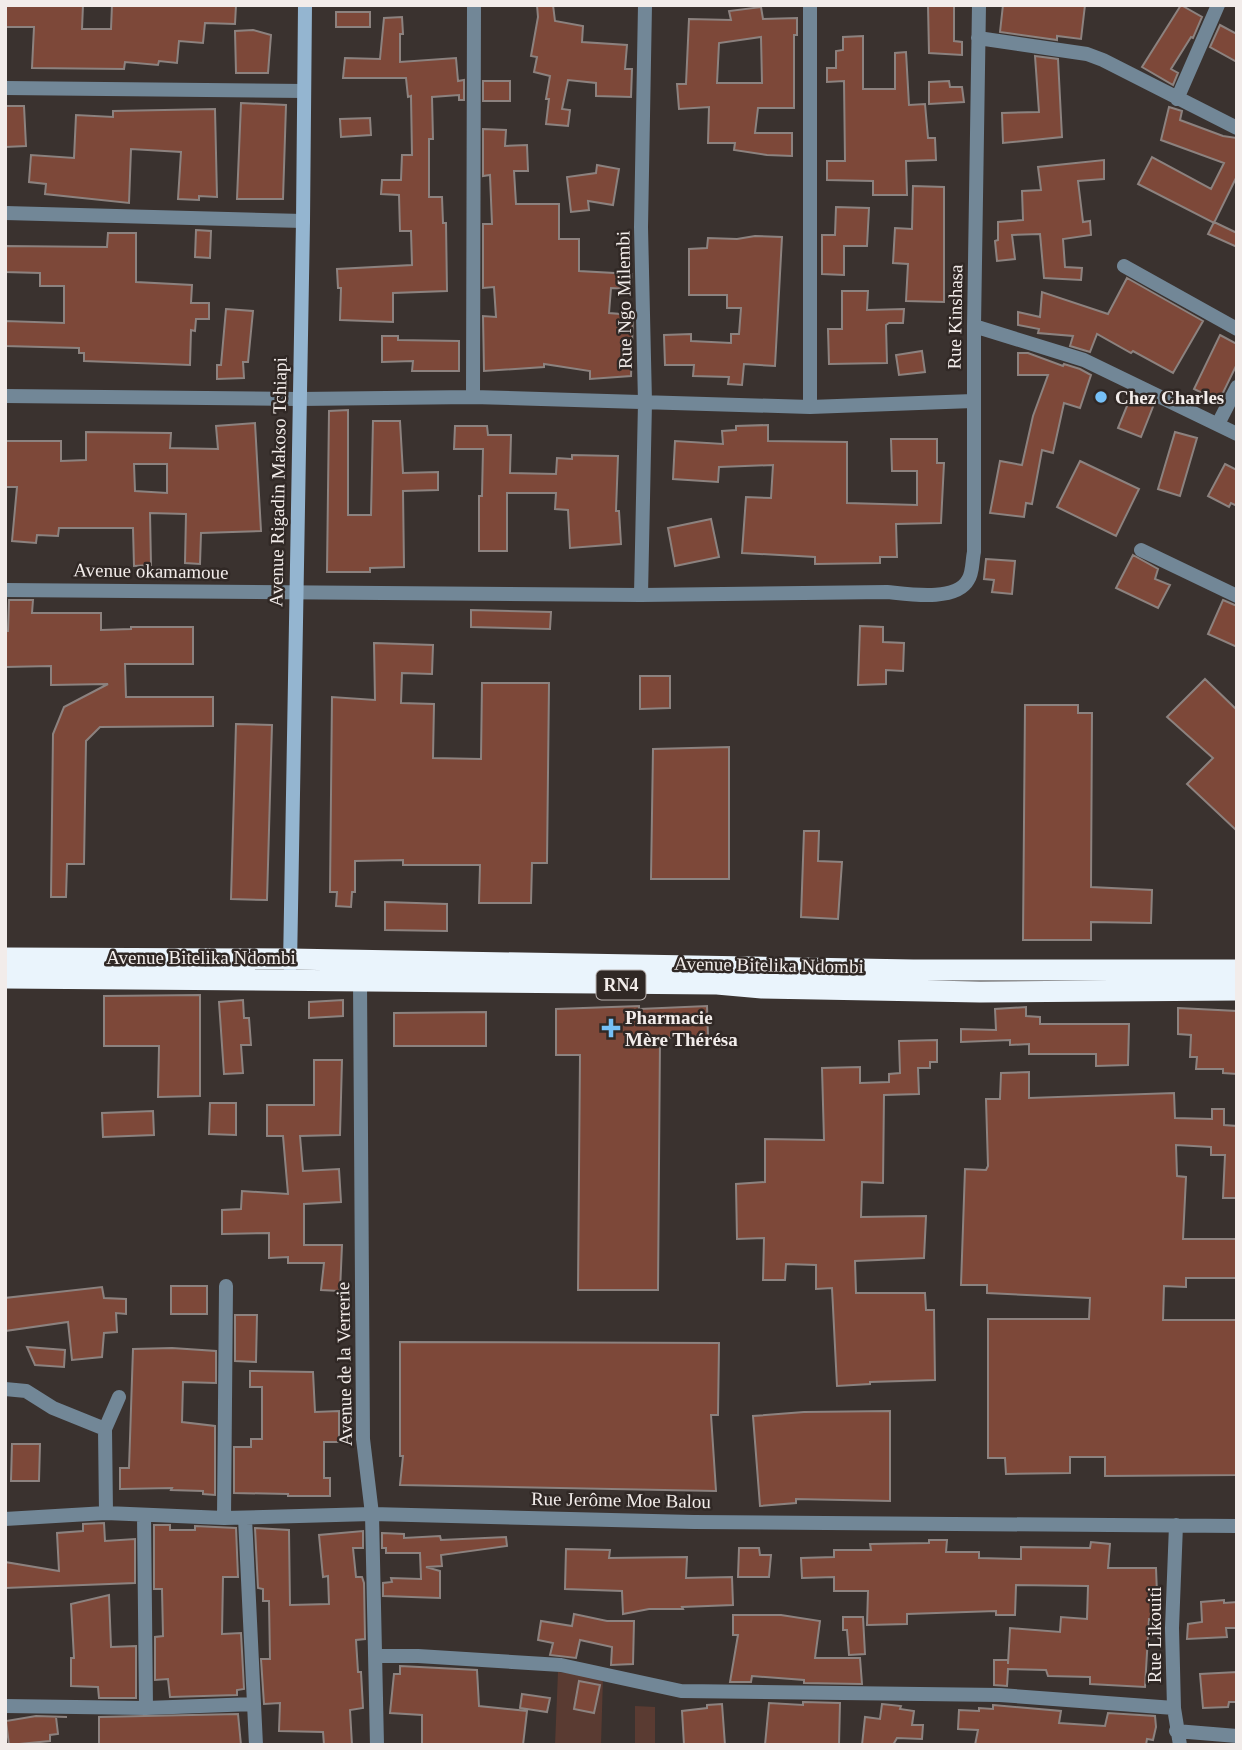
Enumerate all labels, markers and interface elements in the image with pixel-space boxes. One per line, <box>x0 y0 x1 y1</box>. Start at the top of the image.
street label: Rue Ngo Milembi <box>612 231 636 369</box>
street label: Rue Kinshasa <box>944 264 966 370</box>
street label: Avenue Rigadin Makoso Tchiapi <box>265 357 291 607</box>
place label: Chez Charles <box>1115 387 1224 408</box>
marker: Chez Charles <box>1093 389 1109 405</box>
street label: Avenue okamamoue <box>73 559 229 583</box>
street label: Avenue Bitelika Ndombi <box>106 947 296 968</box>
street label: Avenue Bitelika Ndombi <box>674 953 864 977</box>
road number: RN4 <box>596 970 646 1000</box>
place label: Pharmacie Mère Thérésa <box>625 1007 738 1050</box>
marker: Pharmacie Mère Thérésa <box>603 1020 619 1036</box>
street label: Avenue de la Verrerie <box>332 1282 356 1446</box>
street label: Rue Jerôme Moe Balou <box>531 1488 712 1512</box>
street label: Rue Likouiti <box>1144 1587 1165 1683</box>

